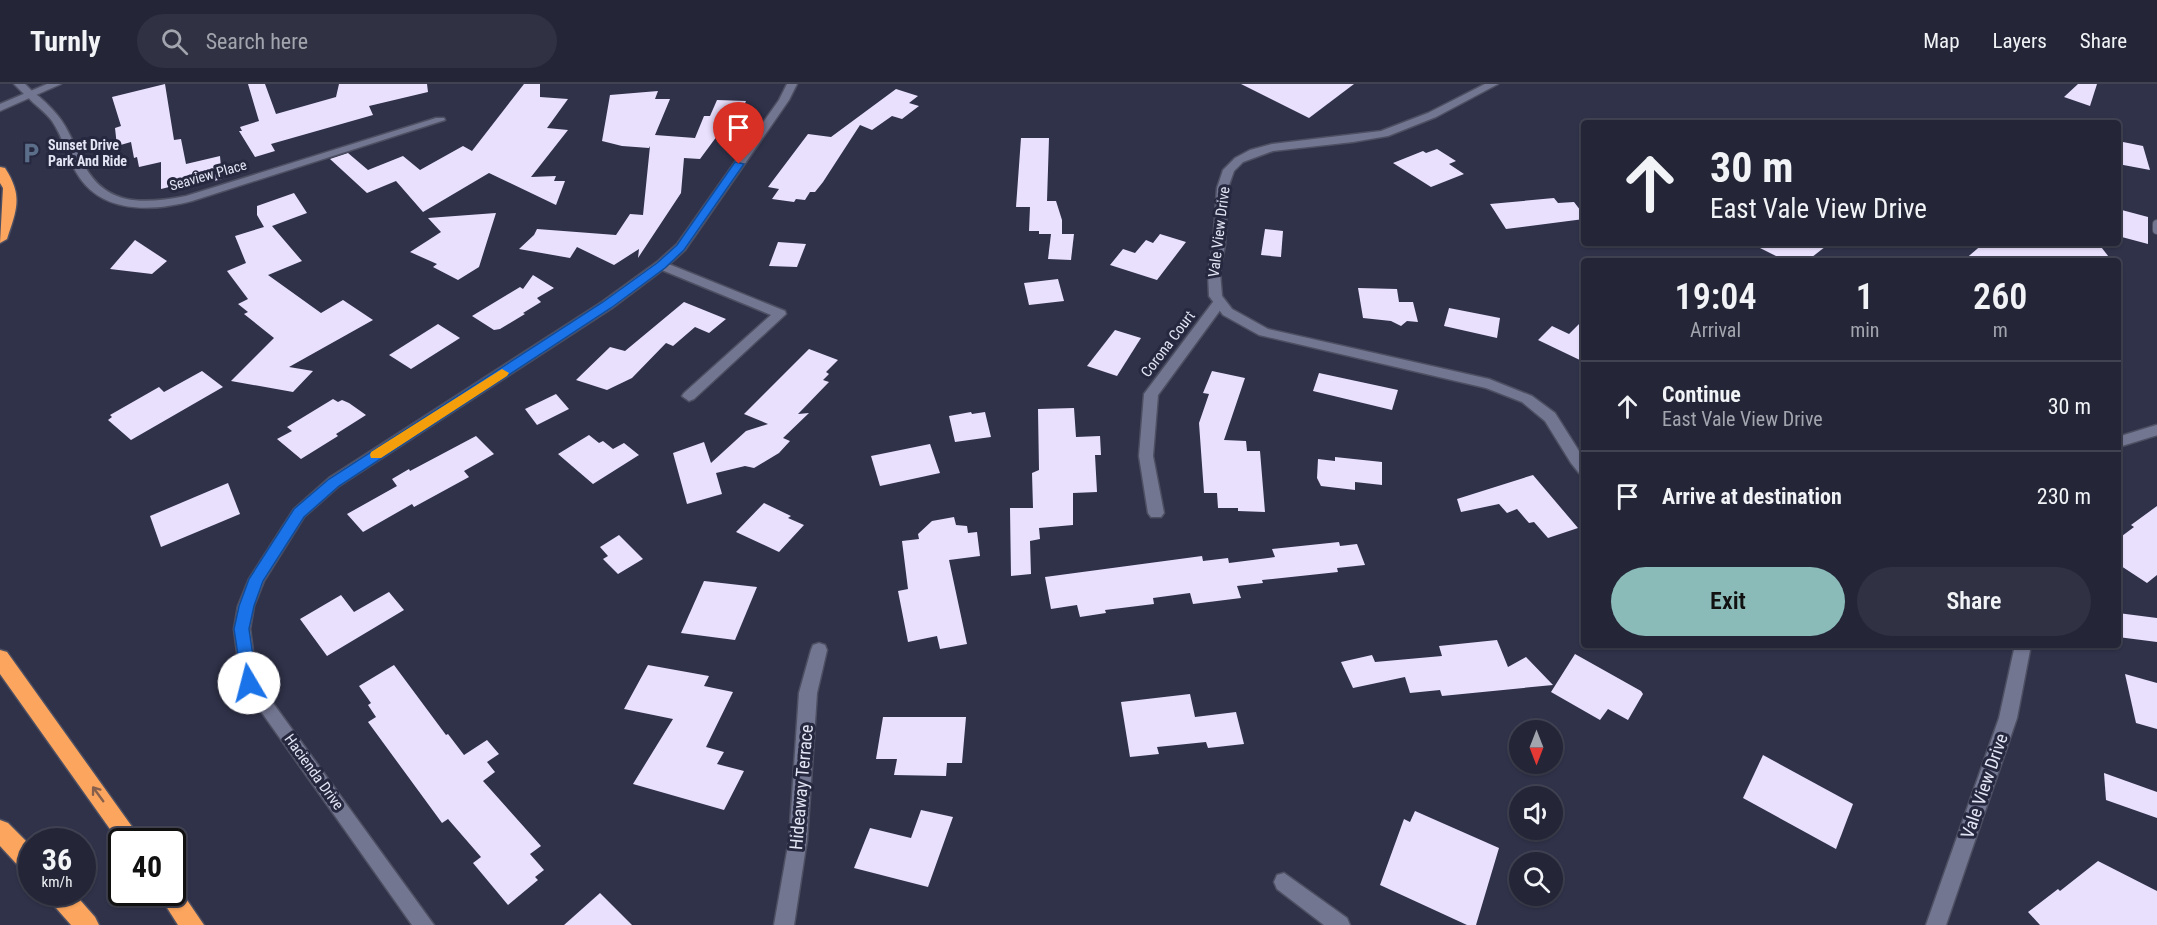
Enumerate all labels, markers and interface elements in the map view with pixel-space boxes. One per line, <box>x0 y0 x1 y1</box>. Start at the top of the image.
search box <box>137 14 557 68</box>
text: Turnly <box>30 25 101 58</box>
icon: search <box>158 25 191 58</box>
text: Search here <box>206 29 308 54</box>
text: Map <box>1923 29 1960 53</box>
text: Layers <box>1993 29 2047 53</box>
text: Share <box>2080 29 2127 53</box>
pin <box>713 102 764 164</box>
icon: arrive <box>722 111 755 144</box>
place label: Sunset Drive Park And Ride <box>48 137 127 169</box>
parking icon: Sunset Drive Park And Ride <box>19 141 43 165</box>
text: 30 m <box>1710 143 1793 192</box>
icon: ahead <box>1611 144 1689 222</box>
street label: Seaview Place <box>168 156 249 194</box>
street label: Vale View Drive <box>1205 186 1233 278</box>
text: East Vale View Drive <box>1710 193 1927 225</box>
text: 19:04 <box>1675 276 1757 318</box>
text: 1 <box>1856 276 1874 318</box>
text: 260 <box>1973 276 2027 318</box>
street label: Corona Court <box>1137 307 1199 381</box>
text: Arrival <box>1690 318 1741 342</box>
text: min <box>1850 318 1879 342</box>
text: m <box>1993 318 2008 342</box>
text: Continue <box>1662 382 1741 407</box>
icon: ahead <box>1611 390 1644 423</box>
text: 30 m <box>2048 394 2091 419</box>
text: East Vale View Drive <box>1662 407 1823 431</box>
icon: arrive <box>1611 480 1644 513</box>
text: Arrive at destination <box>1662 484 1842 509</box>
text: 230 m <box>2037 484 2091 509</box>
button: Exit <box>1611 567 1845 636</box>
button: Share <box>1857 567 2091 636</box>
position arrow <box>217 651 281 715</box>
north arrow <box>1509 720 1563 774</box>
map controls <box>1509 720 1563 906</box>
street label: Hideaway Terrace <box>785 723 817 851</box>
street label: Hacienda Drive <box>281 731 347 813</box>
street label: Vale View Drive <box>1956 731 2012 841</box>
one-way arrow <box>92 786 104 803</box>
button: sound <box>1509 786 1563 840</box>
speed limit sign: 40 <box>108 828 186 906</box>
text: 36 <box>42 842 72 877</box>
button: search <box>1509 852 1563 906</box>
text: km/h <box>42 873 72 891</box>

